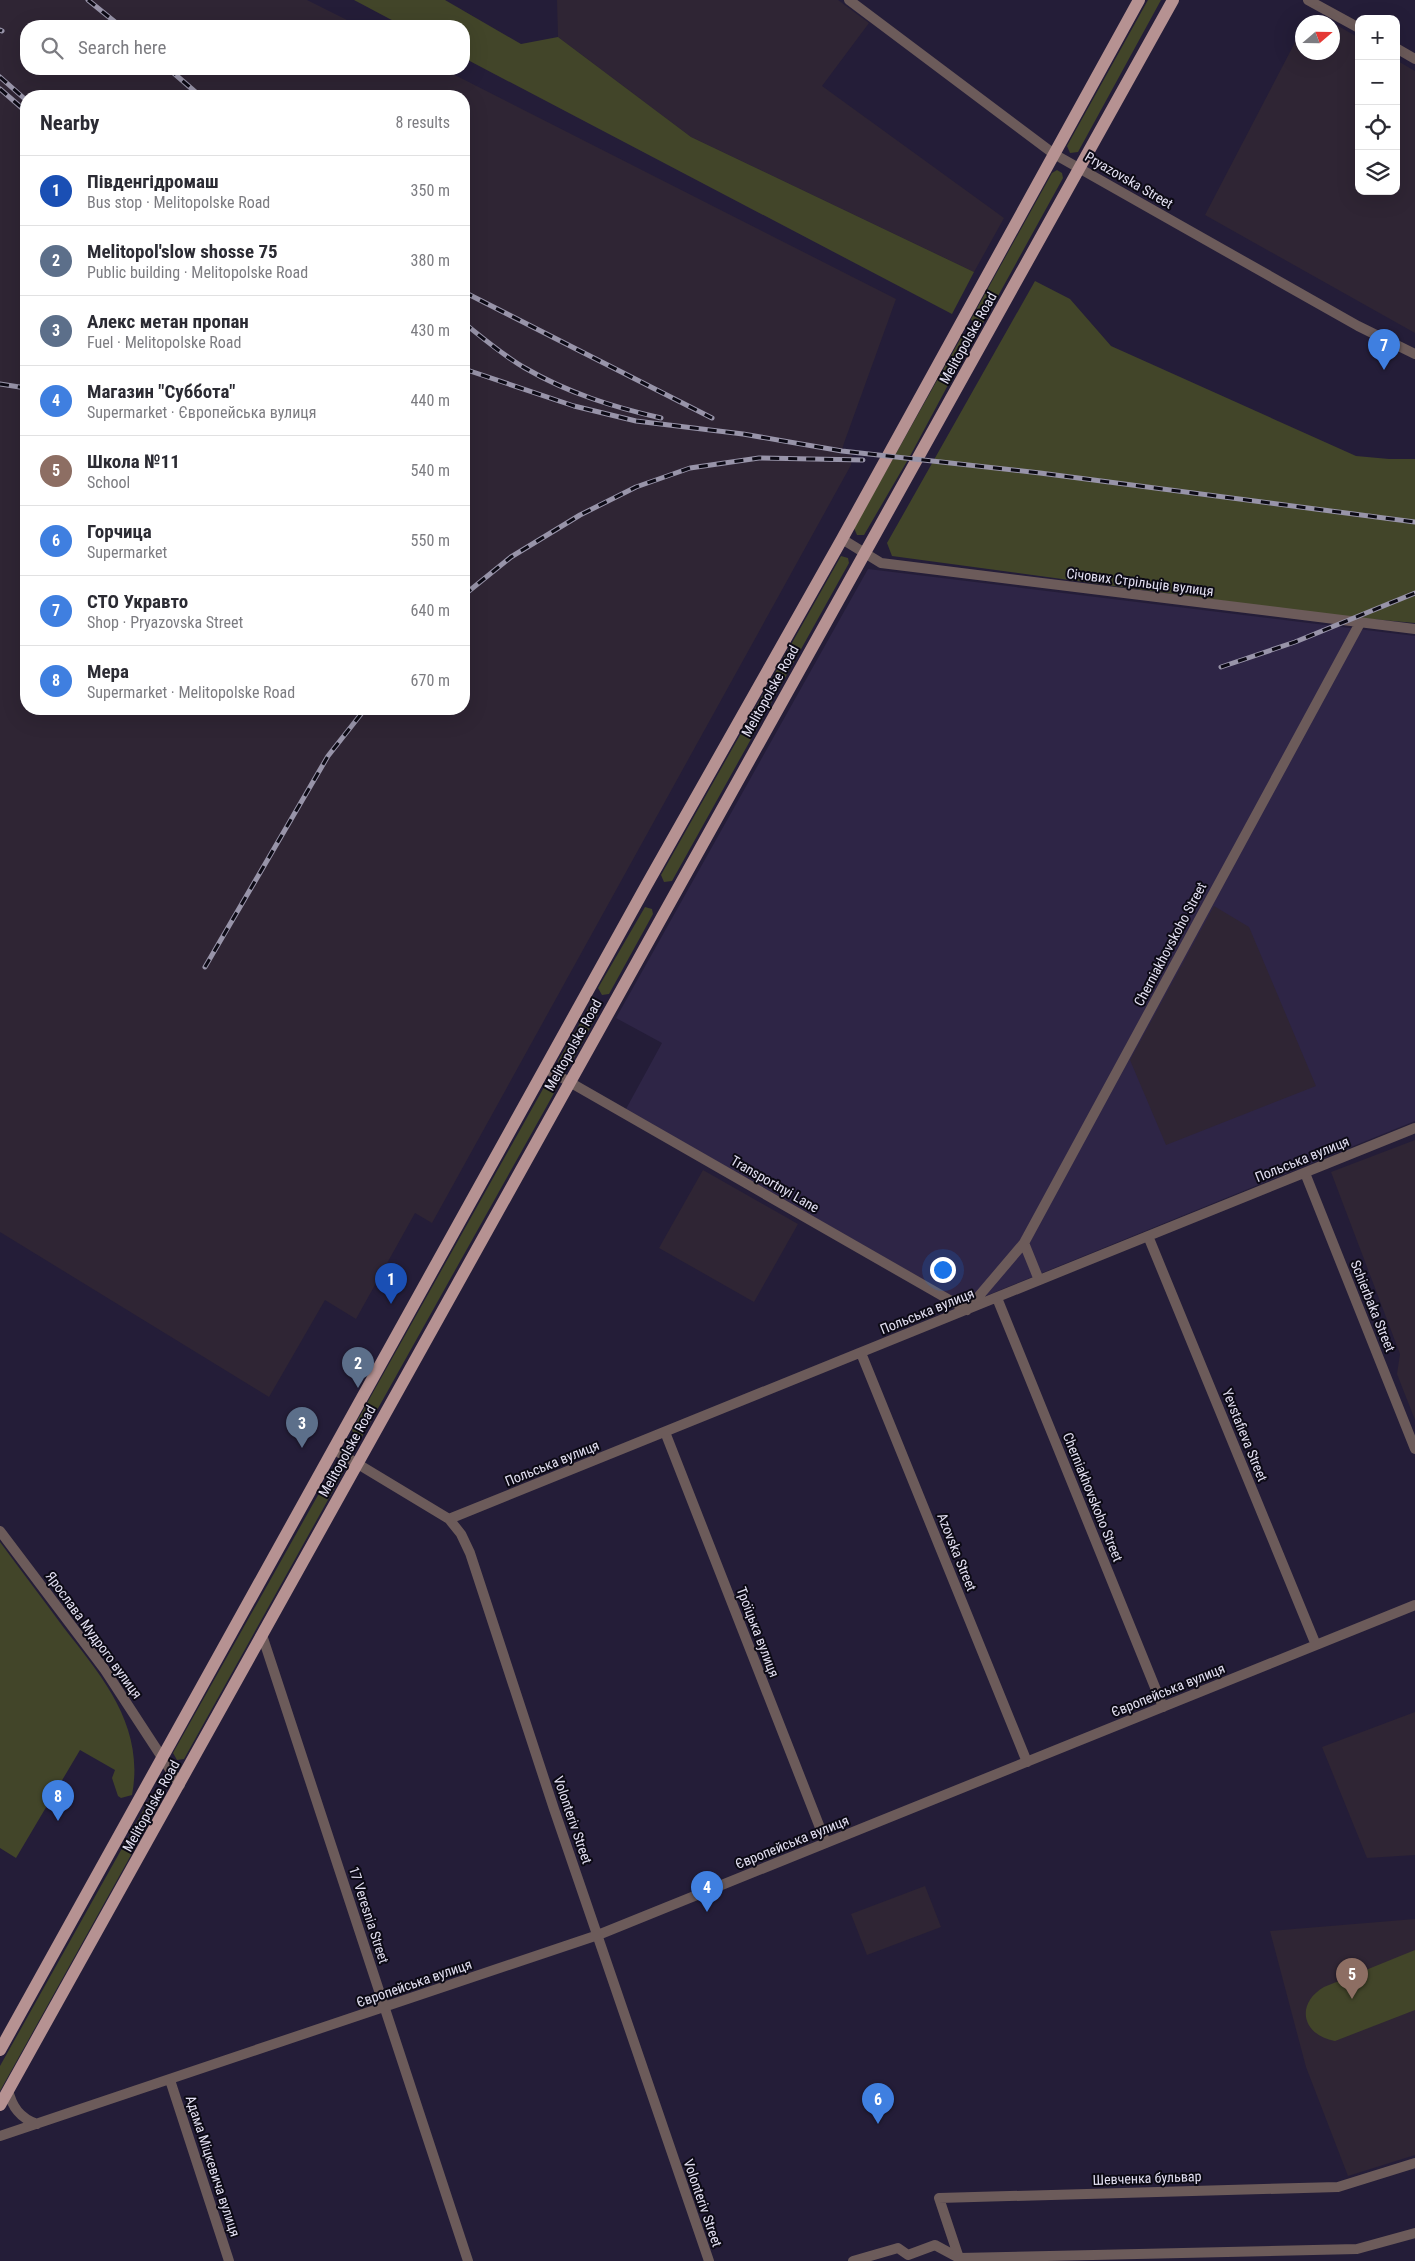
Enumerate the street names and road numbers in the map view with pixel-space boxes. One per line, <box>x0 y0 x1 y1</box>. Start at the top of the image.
street label: Pryazovska Street <box>1082 148 1176 212</box>
street label: Melitopolske Road <box>936 289 1000 387</box>
street label: Січових Стрільців вулиця <box>1066 565 1214 599</box>
street label: Melitopolske Road <box>738 642 802 740</box>
street label: Cherniakhovskoho Street <box>1131 879 1209 1009</box>
street label: Melitopolske Road <box>541 996 605 1094</box>
street label: Польська вулиця <box>1253 1133 1351 1185</box>
street label: Transportnyi Lane <box>728 1152 822 1216</box>
street label: Schierbaka Street <box>1347 1258 1399 1354</box>
street label: Польська вулиця <box>878 1285 976 1337</box>
street label: Yevstafieva Street <box>1219 1386 1271 1484</box>
street label: Melitopolske Road <box>315 1402 379 1500</box>
street label: Cherniakhovskoho Street <box>1060 1430 1126 1564</box>
street label: Польська вулиця <box>503 1437 601 1489</box>
street label: Azovska Street <box>934 1511 980 1593</box>
street label: Ярослава Мудрого вулиця <box>43 1568 145 1702</box>
street label: Троїцька вулиця <box>733 1585 783 1679</box>
street label: Європейська вулиця <box>1109 1660 1227 1720</box>
street label: Melitopolske Road <box>119 1757 183 1855</box>
street label: Volonteriv Street <box>550 1774 596 1866</box>
street label: Європейська вулиця <box>733 1812 851 1872</box>
street label: 17 Veresnia Street <box>346 1865 392 1965</box>
street label: Європейська вулиця <box>354 1956 474 2010</box>
street label: Адама Міцкевича вулиця <box>183 2093 243 2239</box>
street label: Volonteriv Street <box>680 2157 726 2249</box>
street label: Шевченка бульвар <box>1092 2168 1202 2188</box>

